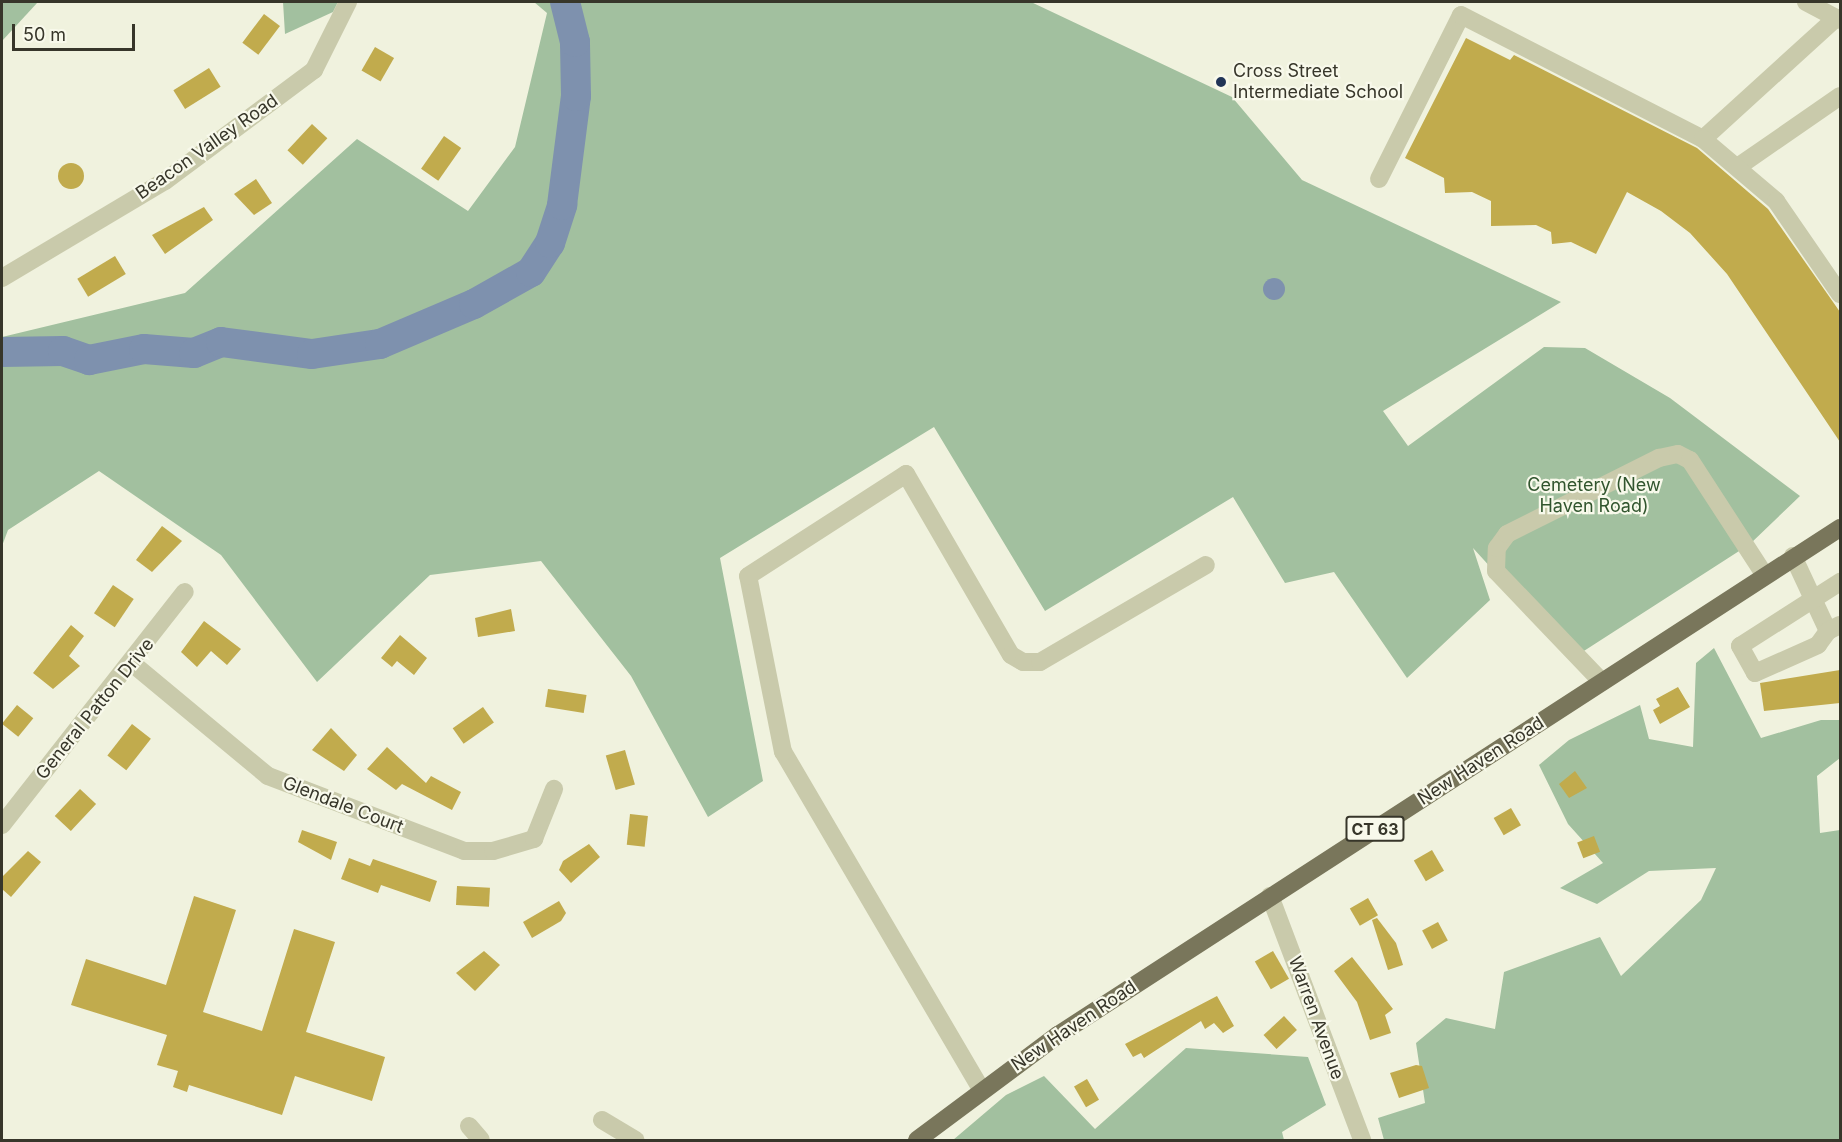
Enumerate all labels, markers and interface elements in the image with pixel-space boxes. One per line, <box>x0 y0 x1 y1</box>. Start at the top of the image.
scale bar <box>15 12 138 50</box>
text: 50 m <box>23 24 66 45</box>
place label: Cross Street Intermediate School <box>1233 61 1403 104</box>
marker: Cross Street Intermediate School <box>1214 75 1228 89</box>
street label: Beacon Valley Road <box>132 90 282 204</box>
park label: Cemetery (New Haven Road) <box>1527 475 1661 518</box>
street label: General Patton Drive <box>31 634 159 784</box>
street label: New Haven Road <box>1414 712 1548 810</box>
street label: Glendale Court <box>280 772 406 838</box>
road number: CT 63 <box>1345 816 1405 842</box>
street label: Warren Avenue <box>1284 953 1348 1083</box>
street label: New Haven Road <box>1007 976 1141 1076</box>

